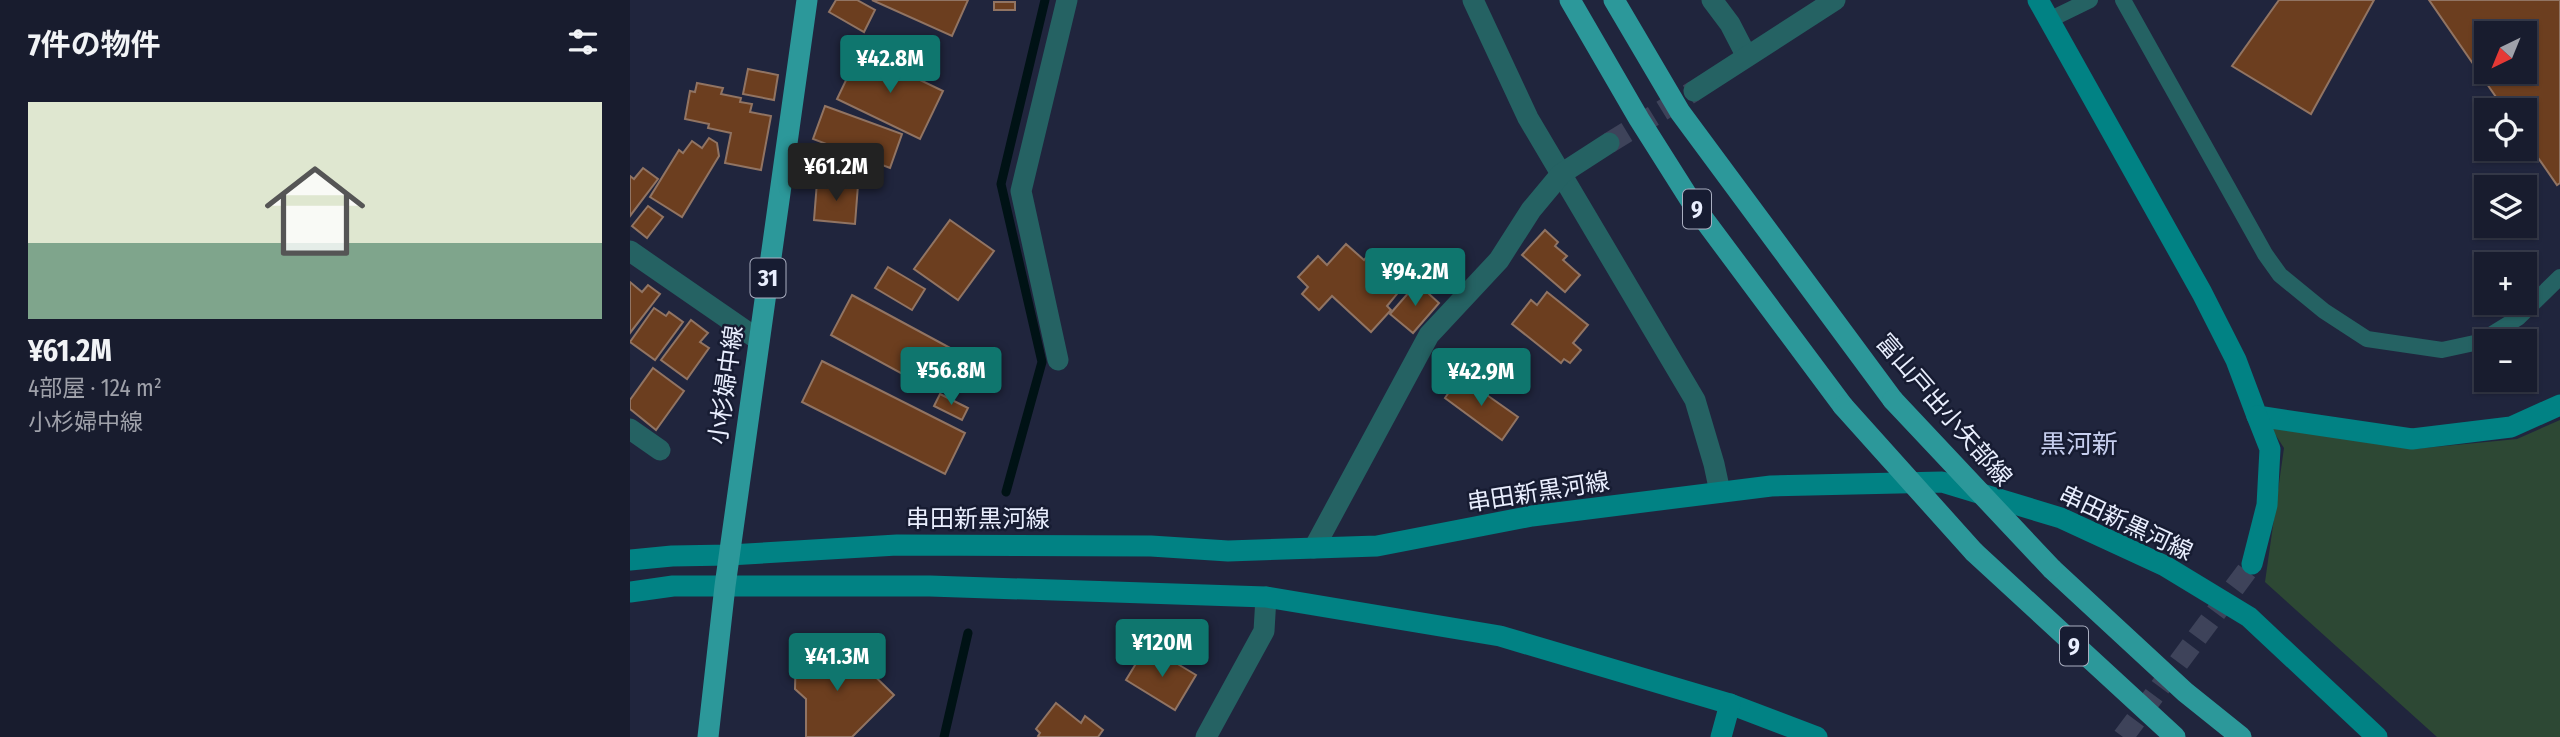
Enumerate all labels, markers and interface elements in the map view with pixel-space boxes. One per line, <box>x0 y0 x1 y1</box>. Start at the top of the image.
north arrow <box>2474 21 2538 84</box>
map controls <box>2474 21 2537 392</box>
icon: filters <box>564 23 602 61</box>
text: 7件の物件 <box>28 27 161 63</box>
pin: ¥42.8M <box>833 36 947 95</box>
text: ¥42.8M <box>856 44 924 72</box>
button: locate <box>2474 98 2537 161</box>
pin: ¥61.2M <box>779 144 893 203</box>
icon: home <box>252 148 378 274</box>
text: ¥61.2M <box>804 152 868 180</box>
button: layers <box>2474 175 2537 238</box>
road number: 9 <box>1683 190 1711 229</box>
pin: ¥94.2M <box>1358 248 1472 308</box>
button: + <box>2474 252 2537 315</box>
text: ¥94.2M <box>1381 257 1449 285</box>
road number: 31 <box>750 258 786 298</box>
street label: 小杉婦中線 <box>704 324 748 446</box>
street label: 富山戸出小矢部線 <box>1870 328 2018 492</box>
button: − <box>2474 329 2537 392</box>
text: ¥61.2M <box>28 333 112 369</box>
pin: ¥56.8M <box>894 348 1008 407</box>
pin: ¥42.9M <box>1424 348 1538 408</box>
text: ¥56.8M <box>917 356 985 384</box>
text: ¥42.9M <box>1448 357 1514 385</box>
text: 4部屋 · 124 m² <box>28 374 162 402</box>
text: 小杉婦中線 <box>28 408 143 436</box>
district label: 黒河新 <box>2040 429 2118 460</box>
street label: 串田新黒河線 <box>1465 467 1611 517</box>
street label: 串田新黒河線 <box>2055 480 2197 566</box>
street label: 串田新黒河線 <box>906 505 1050 533</box>
pin: ¥120M <box>1113 620 1211 679</box>
road number: 9 <box>2060 626 2088 666</box>
text: ¥120M <box>1132 628 1192 656</box>
pin: ¥41.3M <box>780 634 894 693</box>
text: ¥41.3M <box>805 642 869 670</box>

